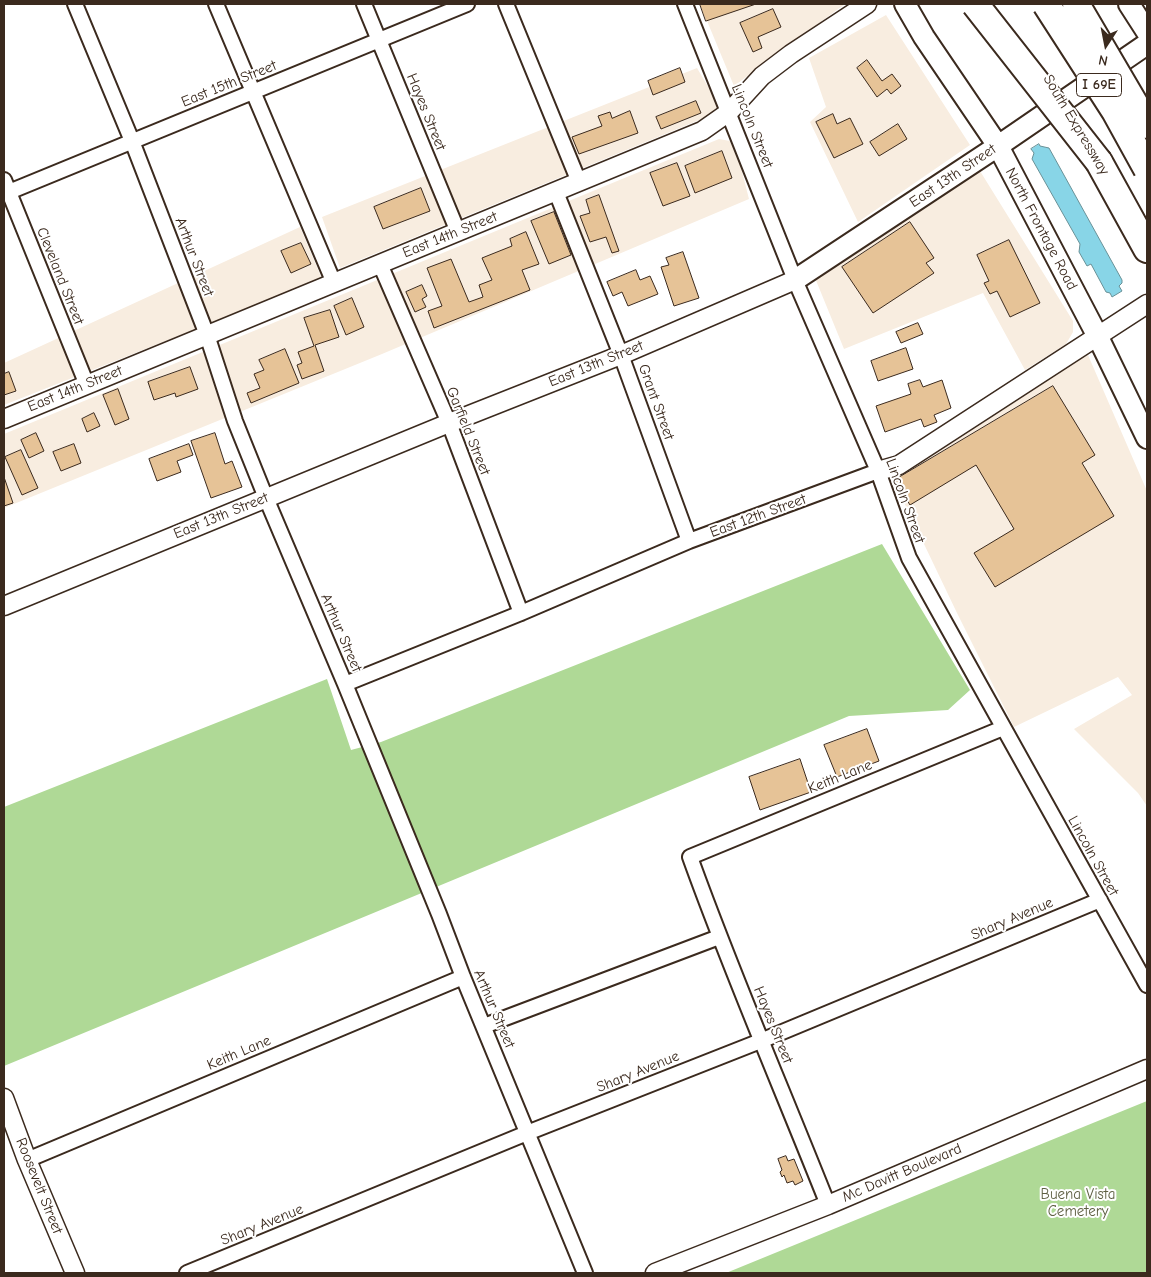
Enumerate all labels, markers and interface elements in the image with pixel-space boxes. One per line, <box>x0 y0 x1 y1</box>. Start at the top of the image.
north arrow <box>1081 20 1131 70</box>
text: N <box>1097 51 1109 69</box>
street label: East 15th Street <box>179 57 279 111</box>
street label: Hayes Street <box>402 71 450 153</box>
street label: South Expressway <box>1039 71 1113 179</box>
road number: I 69E <box>1076 74 1122 96</box>
street label: Lincoln Street <box>727 82 777 170</box>
street label: East 13th Street <box>906 140 1000 212</box>
street label: North Frontage Road <box>1001 165 1081 293</box>
street label: East 14th Street <box>400 208 500 262</box>
street label: Arthur Street <box>171 215 217 299</box>
street label: Cleveland Street <box>32 225 88 327</box>
street label: East 13th Street <box>546 337 646 391</box>
street label: East 14th Street <box>25 362 125 416</box>
street label: Grant Street <box>634 362 678 442</box>
street label: Garfield Street <box>442 384 494 478</box>
street label: Lincoln Street <box>881 456 929 546</box>
street label: East 13th Street <box>171 489 271 543</box>
street label: East 12th Street <box>707 490 809 542</box>
street label: Arthur Street <box>316 591 366 675</box>
street label: Keith Lane <box>805 756 875 798</box>
street label: Lincoln Street <box>1064 813 1122 899</box>
street label: Shary Avenue <box>968 894 1056 944</box>
street label: Arthur Street <box>469 967 519 1051</box>
street label: Hayes Street <box>749 984 797 1066</box>
street label: Keith Lane <box>204 1032 274 1074</box>
street label: Shary Avenue <box>594 1047 682 1097</box>
street label: Roosevelt Street <box>12 1135 66 1237</box>
street label: Mc Davitt Boulevard <box>840 1140 964 1206</box>
park label: Buena Vista Cemetery <box>1041 1186 1115 1221</box>
street label: Shary Avenue <box>218 1200 306 1250</box>

